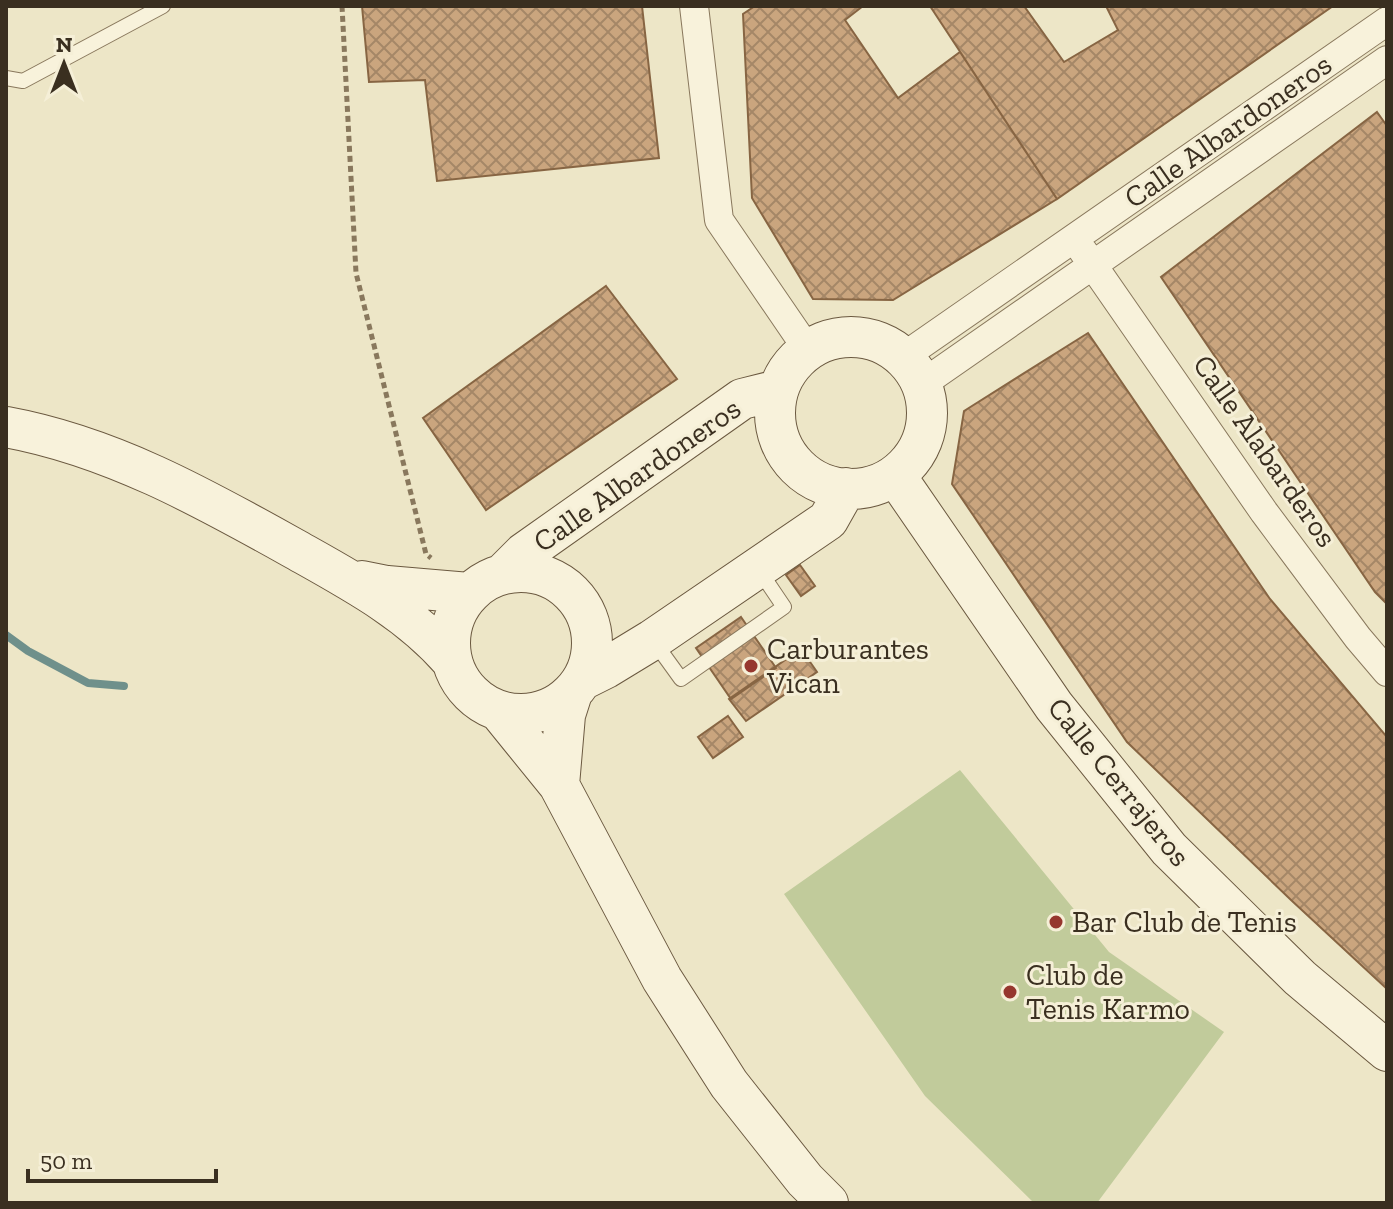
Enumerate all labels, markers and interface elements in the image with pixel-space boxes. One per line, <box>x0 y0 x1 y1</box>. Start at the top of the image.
north arrow <box>24 24 104 104</box>
text: N <box>56 31 73 58</box>
street label: Calle Albardoneros <box>1117 46 1339 216</box>
street label: Calle Alabarderos <box>1185 348 1345 554</box>
street label: Calle Albardoneros <box>526 390 748 560</box>
place label: Carburantes Vican <box>766 631 929 701</box>
marker: Carburantes Vican <box>742 657 760 675</box>
street label: Calle Cerrajeros <box>1040 690 1198 874</box>
place label: Bar Club de Tenis <box>1072 904 1297 940</box>
marker: Bar Club de Tenis <box>1047 913 1065 931</box>
place label: Club de Tenis Karmo <box>1026 957 1190 1027</box>
marker: Club de Tenis Karmo <box>1001 983 1019 1001</box>
scale bar <box>28 1133 216 1183</box>
text: 50 m <box>40 1146 93 1175</box>

